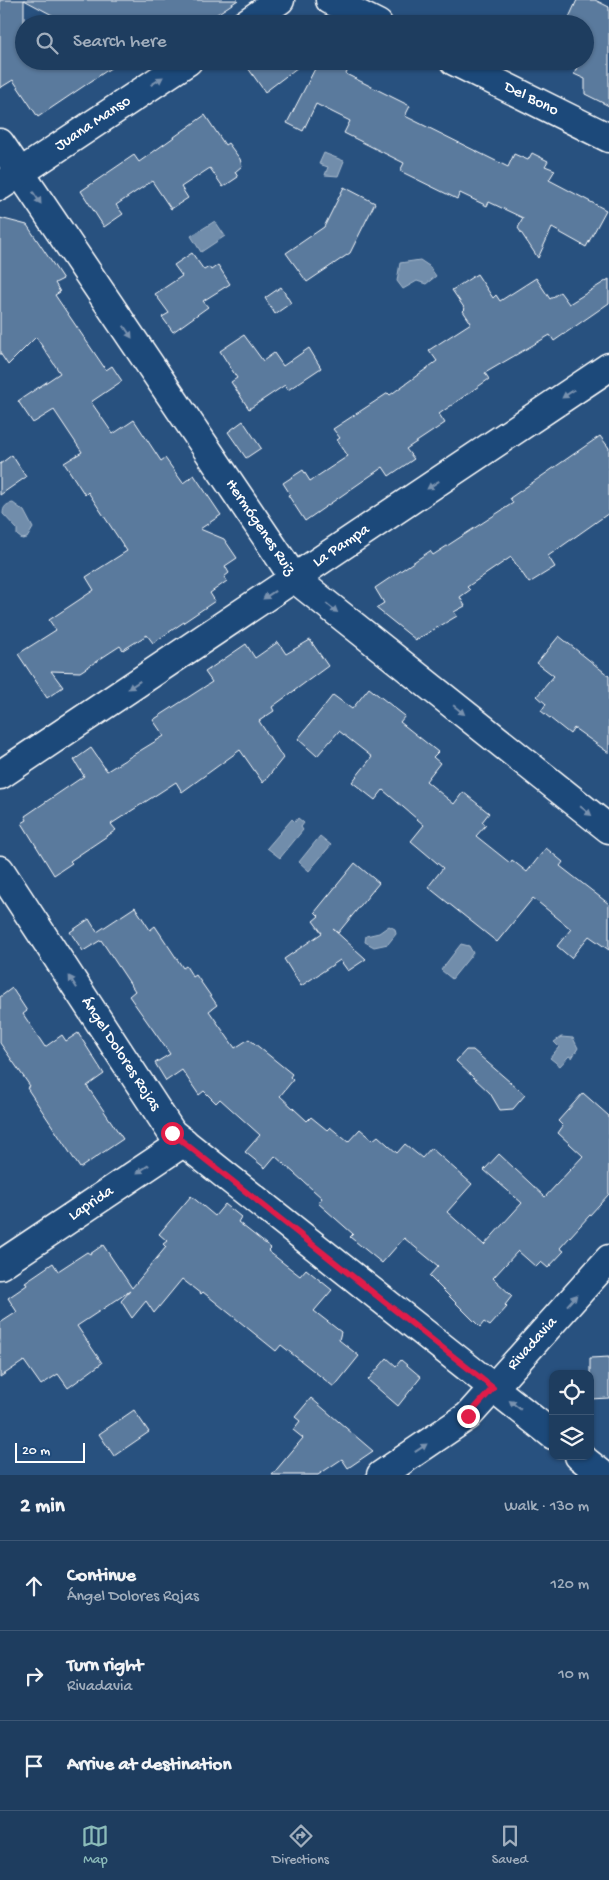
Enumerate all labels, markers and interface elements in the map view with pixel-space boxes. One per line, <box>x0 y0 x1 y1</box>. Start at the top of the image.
search box <box>15 15 594 70</box>
icon: search <box>33 29 61 57</box>
text: Search here <box>73 31 167 54</box>
one-way arrow <box>151 77 164 86</box>
street label: Del Bono <box>500 77 561 121</box>
street label: Juana Manso <box>52 92 135 156</box>
one-way arrow <box>32 191 42 205</box>
one-way arrow <box>123 326 133 339</box>
one-way arrow <box>562 389 575 399</box>
street label: Hermógenes Ruiz <box>221 476 300 580</box>
one-way arrow <box>427 480 440 490</box>
street label: La Pampa <box>309 520 374 572</box>
one-way arrow <box>263 590 276 599</box>
one-way arrow <box>326 603 339 614</box>
one-way arrow <box>128 680 141 690</box>
one-way arrow <box>453 704 466 715</box>
one-way arrow <box>580 805 593 816</box>
one-way arrow <box>69 976 78 989</box>
street label: Ángel Dolores Rojas <box>76 993 165 1116</box>
route start <box>161 1122 184 1145</box>
one-way arrow <box>137 1165 150 1174</box>
street label: Laprida <box>65 1181 118 1226</box>
one-way arrow <box>567 1293 578 1306</box>
street label: Rivadavia <box>504 1312 562 1375</box>
map controls <box>549 1370 594 1460</box>
button: locate <box>549 1370 594 1415</box>
one-way arrow <box>508 1400 521 1410</box>
route end <box>457 1405 480 1428</box>
button: layers <box>549 1415 594 1460</box>
scale bar <box>15 1440 85 1463</box>
text: 20 m <box>22 1443 50 1460</box>
one-way arrow <box>414 1443 428 1453</box>
text: 2 min <box>20 1495 65 1520</box>
text: Walk · 130 m <box>504 1498 589 1517</box>
text: Continue <box>67 1565 136 1588</box>
icon: ahead <box>20 1572 48 1600</box>
text: 120 m <box>550 1576 589 1595</box>
text: Ángel Dolores Rojas <box>67 1588 199 1607</box>
text: Turn right <box>67 1655 143 1678</box>
icon: right <box>20 1662 48 1690</box>
text: 10 m <box>558 1666 589 1685</box>
text: Rivadavia <box>67 1678 132 1697</box>
icon: arrive <box>20 1752 48 1780</box>
text: Arrive at destination <box>67 1754 231 1777</box>
tab: Map <box>81 1822 109 1869</box>
tab: Directions <box>272 1822 329 1869</box>
tab: Saved <box>492 1822 528 1869</box>

